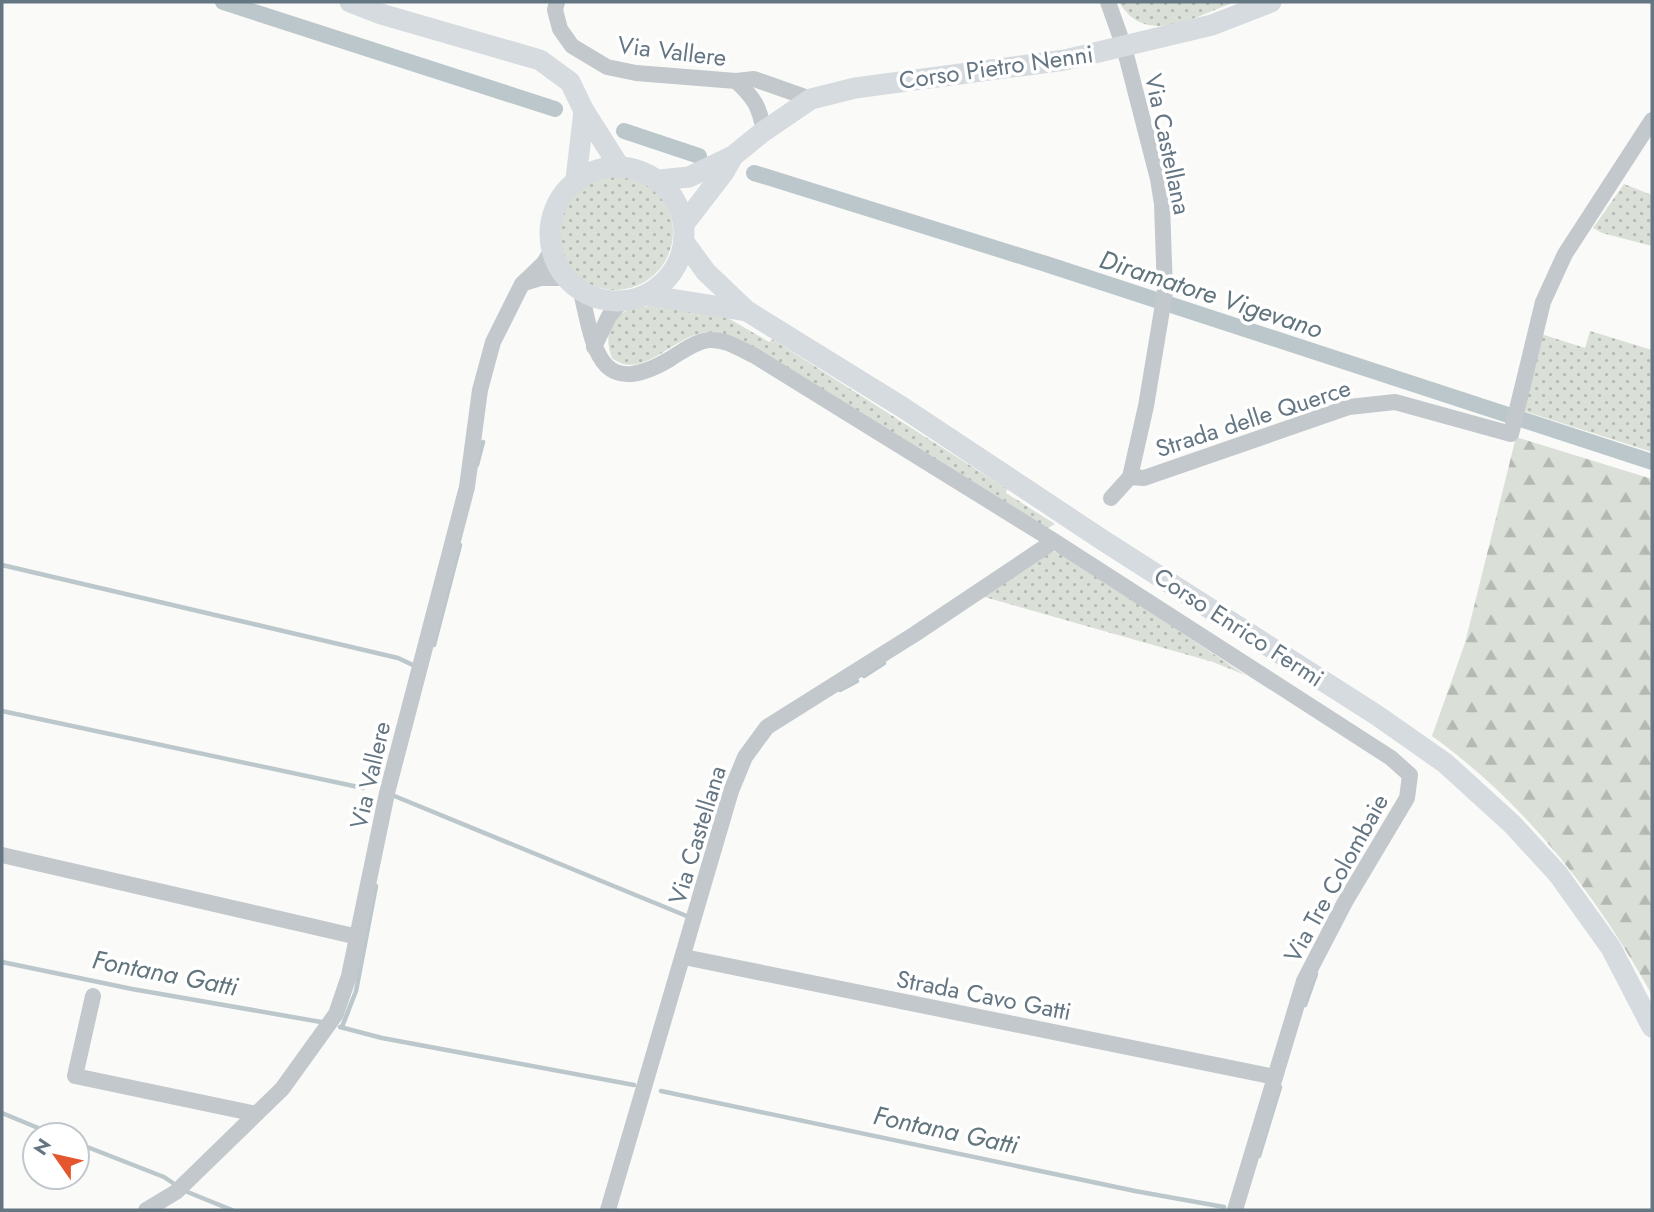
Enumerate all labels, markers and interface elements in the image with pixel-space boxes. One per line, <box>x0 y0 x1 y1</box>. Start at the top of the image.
street label: Via Vallere <box>616 27 728 75</box>
street label: Corso Pietro Nenni <box>897 36 1095 98</box>
street label: Via Castellana <box>1136 70 1200 218</box>
water label: Diramatore Vigevano <box>1095 240 1328 348</box>
street label: Strada delle Querce <box>1151 370 1355 466</box>
street label: Corso Enrico Fermi <box>1147 559 1331 695</box>
street label: Via Vallere <box>341 718 399 832</box>
street label: Via Castellana <box>659 761 735 909</box>
street label: Via Tre Colombaie <box>1275 787 1397 969</box>
water label: Fontana Gatti <box>89 940 241 1006</box>
street label: Strada Cavo Gatti <box>894 961 1074 1029</box>
water label: Fontana Gatti <box>870 1096 1022 1164</box>
north arrow <box>21 1121 91 1191</box>
text: N <box>27 1133 58 1161</box>

